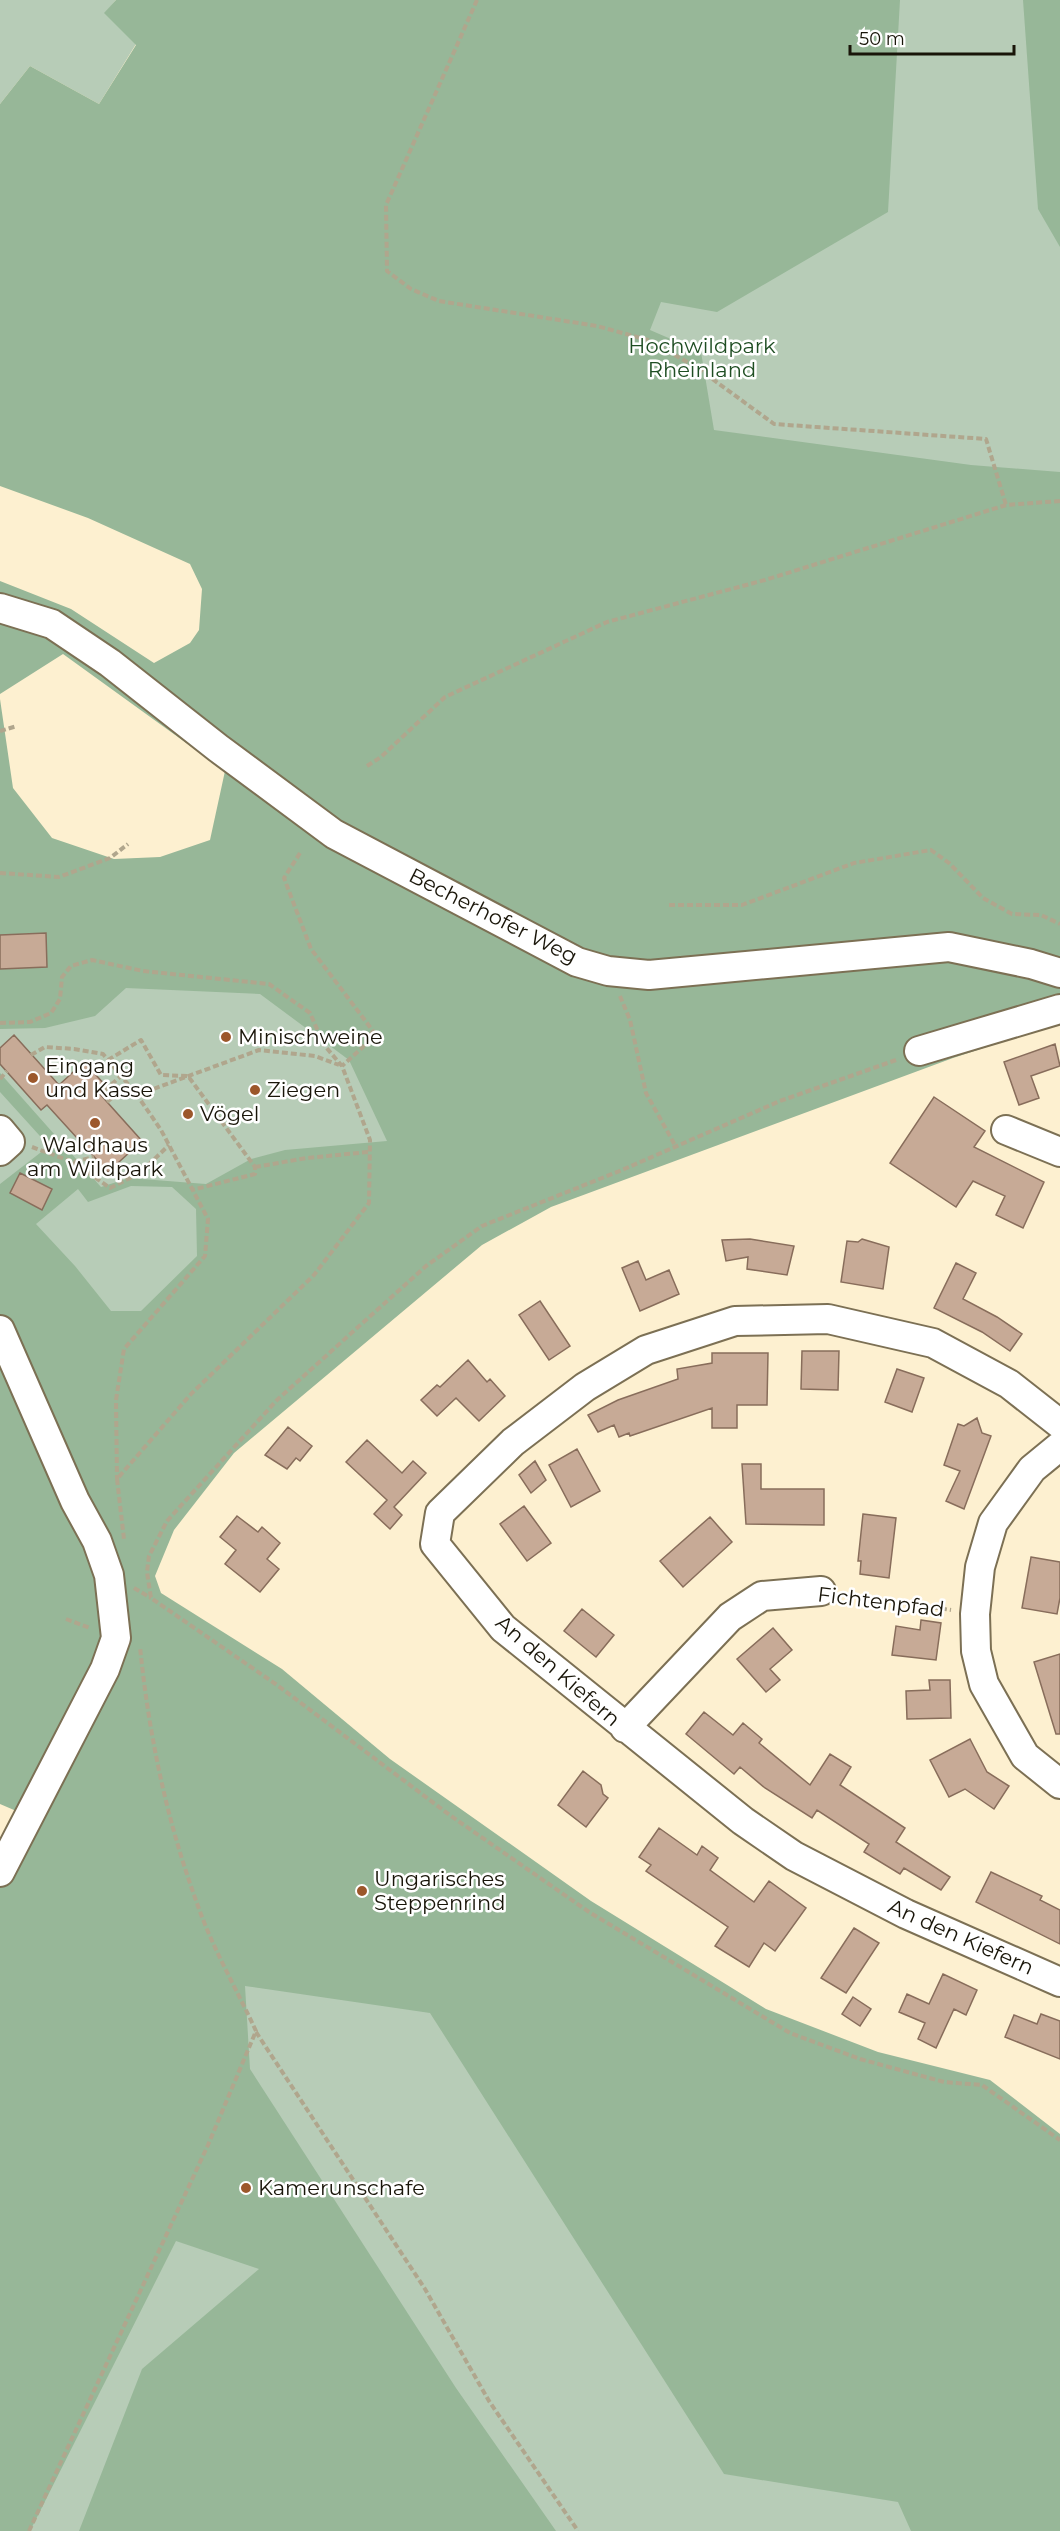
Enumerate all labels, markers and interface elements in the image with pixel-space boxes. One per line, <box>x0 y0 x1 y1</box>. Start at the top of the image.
scale bar <box>850 18 1014 56</box>
text: 50 m <box>859 28 905 50</box>
park label: Hochwildpark Rheinland <box>628 333 776 382</box>
street label: Becherhofer Weg <box>405 862 582 969</box>
place label: Minischweine <box>238 1024 383 1049</box>
marker: Minischweine <box>219 1030 233 1044</box>
place label: Eingang und Kasse <box>45 1053 153 1102</box>
marker: Eingang und Kasse <box>26 1071 40 1085</box>
place label: Ziegen <box>267 1077 340 1102</box>
marker: Ziegen <box>248 1083 262 1097</box>
place label: Vögel <box>200 1101 259 1126</box>
marker: Vögel <box>181 1107 195 1121</box>
marker: Waldhaus am Wildpark <box>88 1116 102 1130</box>
place label: Waldhaus am Wildpark <box>27 1132 163 1181</box>
street label: Fichtenpfad <box>816 1581 946 1622</box>
street label: An den Kiefern <box>491 1610 626 1731</box>
place label: Ungarisches Steppenrind <box>374 1866 505 1915</box>
marker: Ungarisches Steppenrind <box>355 1884 369 1898</box>
street label: An den Kiefern <box>885 1893 1038 1980</box>
place label: Kamerunschafe <box>258 2175 425 2200</box>
marker: Kamerunschafe <box>239 2181 253 2195</box>

